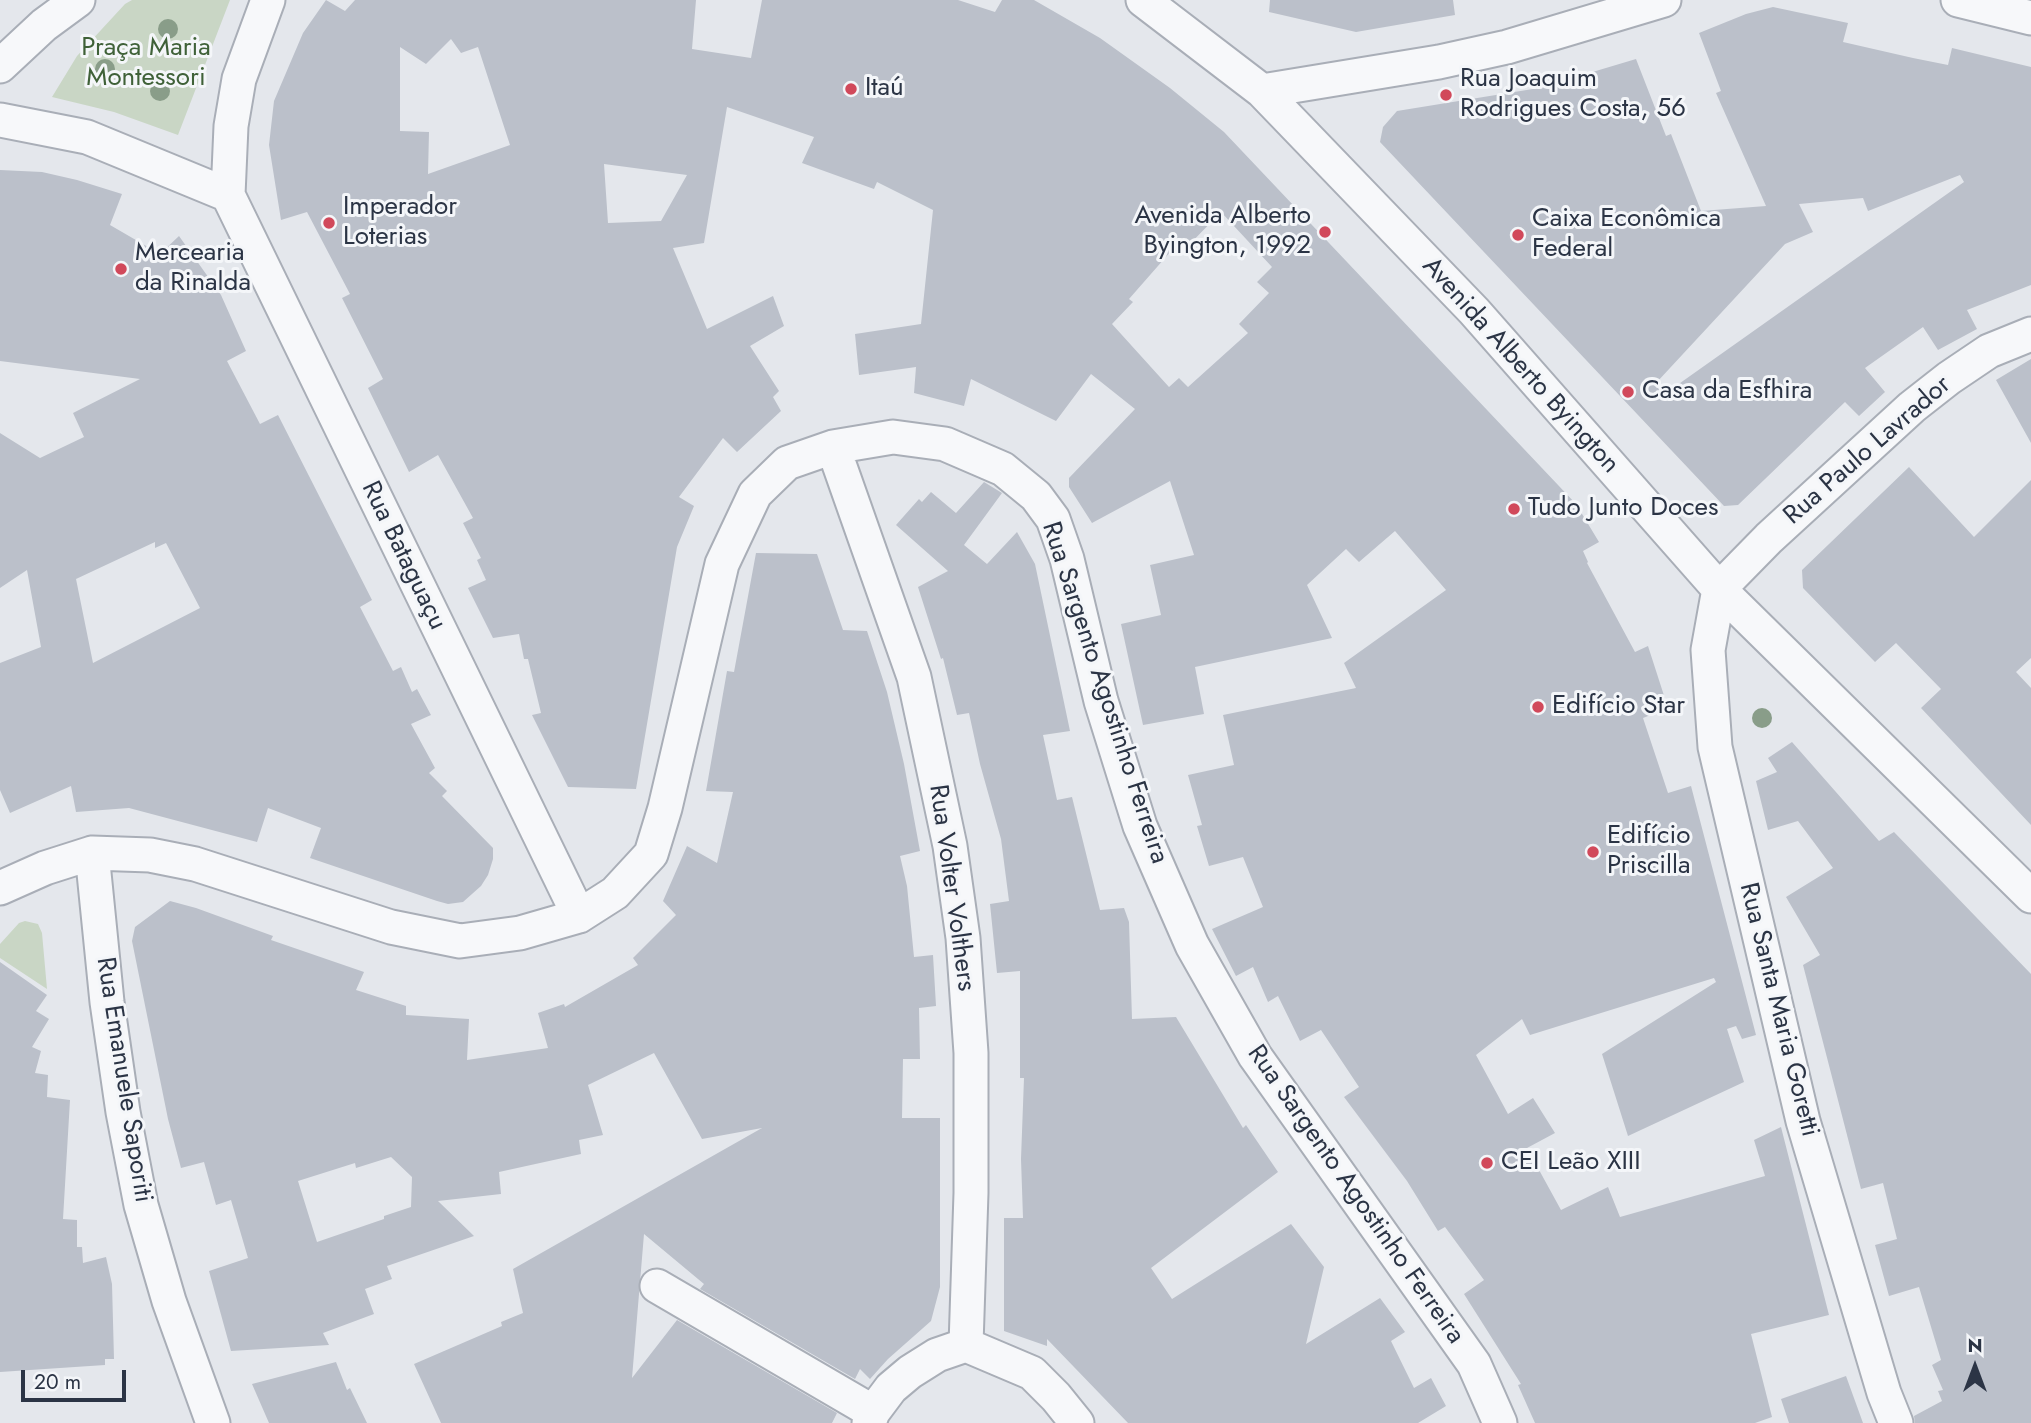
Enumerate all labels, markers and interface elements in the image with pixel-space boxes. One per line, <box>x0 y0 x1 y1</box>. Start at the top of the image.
park label: Praça Maria Montessori <box>81 33 211 94</box>
place label: Rua Joaquim Rodrigues Costa, 56 <box>1460 64 1686 126</box>
place label: Itaú <box>865 73 904 105</box>
marker: Itaú <box>843 81 859 97</box>
marker: Rua Joaquim Rodrigues Costa, 56 <box>1438 87 1454 103</box>
place label: Imperador Loterias <box>343 192 457 254</box>
place label: Avenida Alberto Byington, 1992 <box>1134 201 1311 262</box>
place label: Caixa Econômica Federal <box>1532 204 1721 266</box>
marker: Imperador Loterias <box>321 215 337 231</box>
marker: Avenida Alberto Byington, 1992 <box>1317 224 1333 240</box>
marker: Caixa Econômica Federal <box>1510 227 1526 243</box>
place label: Mercearia da Rinalda <box>135 238 251 300</box>
street label: Avenida Alberto Byington <box>1415 252 1625 480</box>
marker: Mercearia da Rinalda <box>113 261 129 277</box>
street label: Rua Paulo Lavrador <box>1778 370 1958 532</box>
place label: Casa da Esfhira <box>1642 376 1812 408</box>
marker: Casa da Esfhira <box>1620 384 1636 400</box>
street label: Rua Bataguaçu <box>354 477 452 635</box>
place label: Tudo Junto Doces <box>1528 493 1718 525</box>
marker: Tudo Junto Doces <box>1506 501 1522 517</box>
street label: Rua Sargento Agostinho Ferreira <box>1034 518 1174 868</box>
place label: Edifício Star <box>1552 691 1685 723</box>
marker: Edifício Star <box>1530 699 1546 715</box>
street label: Rua Volter Volthers <box>921 783 981 993</box>
place label: Edifício Priscilla <box>1607 821 1691 882</box>
marker: Edifício Priscilla <box>1585 844 1601 860</box>
street label: Rua Santa Maria Goretti <box>1731 880 1825 1140</box>
street label: Rua Emanuele Saporiti <box>88 955 158 1205</box>
street label: Rua Sargento Agostinho Ferreira <box>1240 1040 1470 1350</box>
place label: CEI Leão XIII <box>1501 1147 1641 1179</box>
marker: CEI Leão XIII <box>1479 1155 1495 1171</box>
north arrow <box>1940 1332 2010 1402</box>
text: N <box>1967 1332 1983 1359</box>
scale bar <box>24 1356 130 1400</box>
text: 20 m <box>34 1367 81 1397</box>

